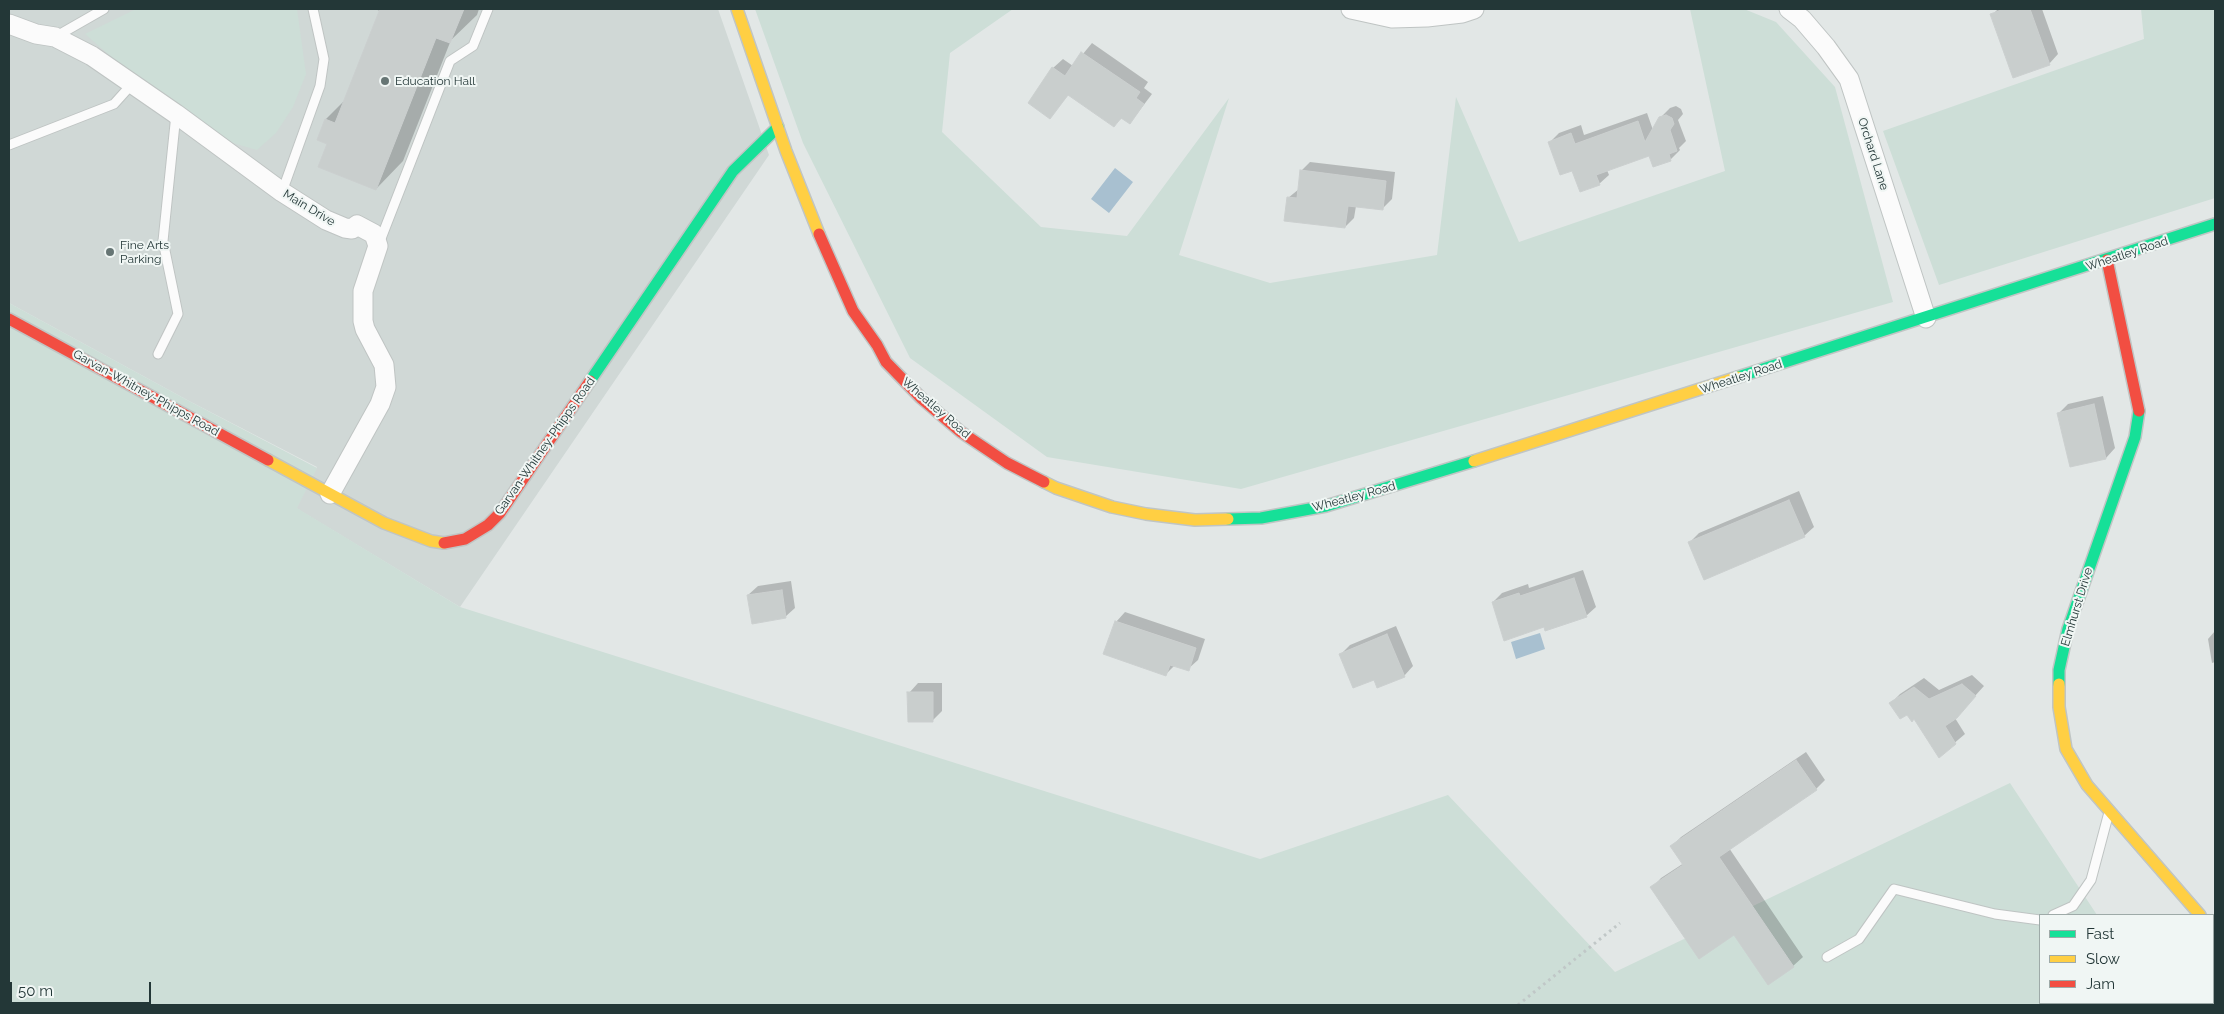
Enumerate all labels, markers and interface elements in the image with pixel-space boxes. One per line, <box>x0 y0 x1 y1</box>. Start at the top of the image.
place label: Education Hall <box>395 74 475 88</box>
marker: Education Hall <box>379 75 391 87</box>
street label: Orchard Lane <box>1855 116 1891 192</box>
street label: Main Drive <box>280 187 338 229</box>
street label: Wheatley Road <box>2084 234 2170 274</box>
place label: Fine Arts Parking <box>120 238 169 266</box>
marker: Fine Arts Parking <box>104 246 116 258</box>
street label: Garvan-Whitney-Phipps Road <box>70 347 222 439</box>
street label: Wheatley Road <box>1698 357 1784 397</box>
street label: Garvan-Whitney-Phipps Road <box>492 374 598 518</box>
street label: Wheatley Road <box>899 374 973 442</box>
street label: Wheatley Road <box>1311 479 1397 515</box>
street label: Elmhurst Drive <box>2058 566 2096 648</box>
legend <box>2039 914 2214 1004</box>
text: Fast <box>2086 925 2114 943</box>
text: Slow <box>2086 950 2120 968</box>
scale bar <box>12 972 154 1004</box>
text: Jam <box>2086 975 2115 993</box>
text: 50 m <box>18 982 53 1000</box>

